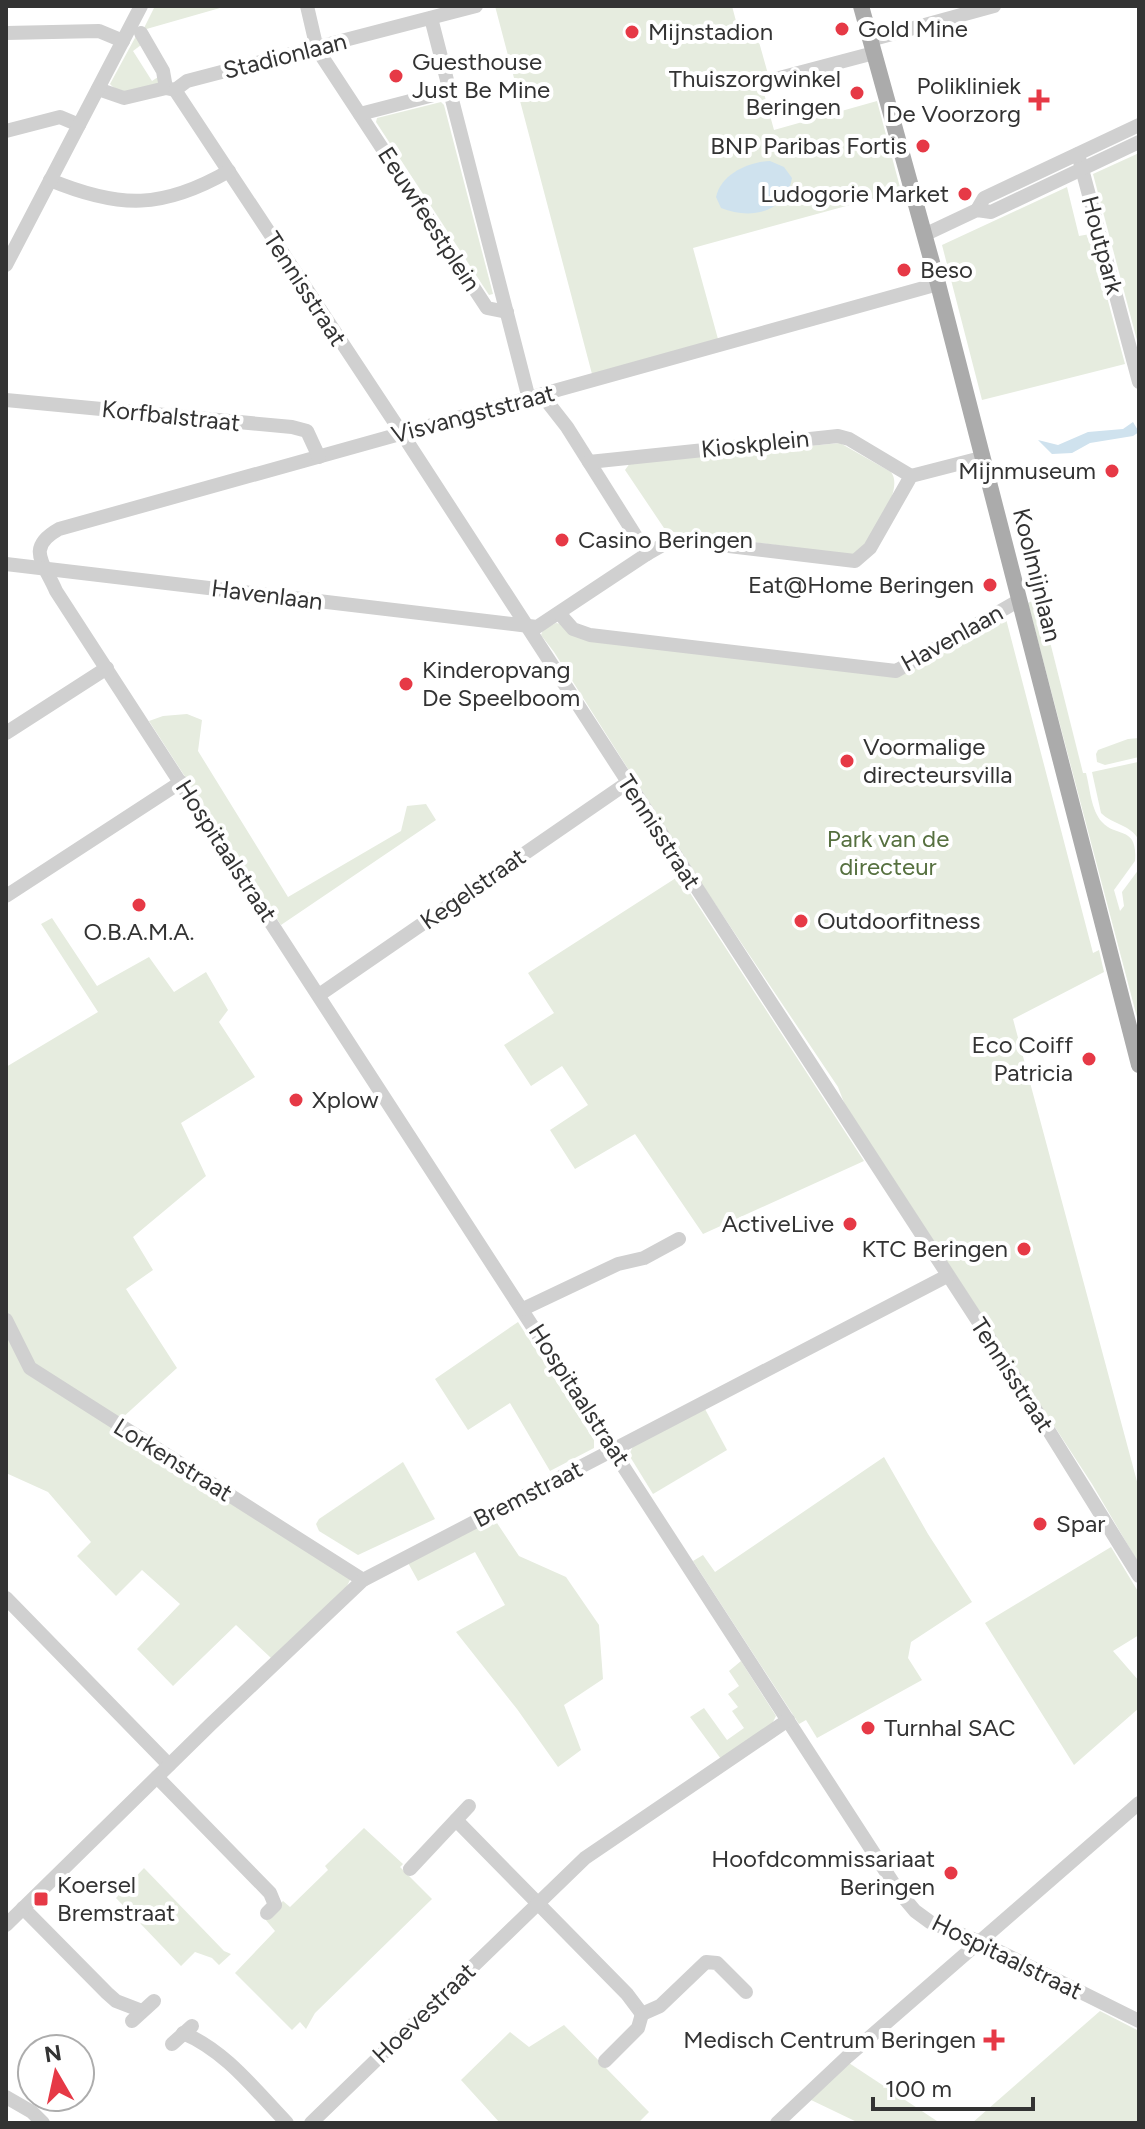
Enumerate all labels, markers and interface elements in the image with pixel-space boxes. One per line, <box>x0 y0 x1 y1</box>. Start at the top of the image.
place label: Gold Mine <box>858 14 968 43</box>
place label: Mijnstadion <box>648 17 773 46</box>
marker: Gold Mine <box>833 20 851 38</box>
marker: Mijnstadion <box>623 23 641 41</box>
street label: Stadionlaan <box>220 26 350 85</box>
place label: Guesthouse Just Be Mine <box>412 47 550 104</box>
place label: Thuiszorgwinkel Beringen <box>669 64 841 121</box>
marker: Guesthouse Just Be Mine <box>387 67 405 85</box>
place label: Polikliniek De Voorzorg <box>886 71 1021 128</box>
marker: Thuiszorgwinkel Beringen <box>848 84 866 102</box>
marker: Polikliniek De Voorzorg <box>1028 89 1050 111</box>
place label: BNP Paribas Fortis <box>710 131 907 160</box>
marker: BNP Paribas Fortis <box>914 137 932 155</box>
street label: Eeuwfeestplein <box>372 141 487 296</box>
place label: Ludogorie Market <box>760 179 949 208</box>
marker: Ludogorie Market <box>956 185 974 203</box>
street label: Houtpark <box>1075 193 1130 298</box>
street label: Tennisstraat <box>258 226 353 351</box>
place label: Beso <box>920 255 973 284</box>
marker: Beso <box>895 261 913 279</box>
street label: Visvangststraat <box>388 378 558 449</box>
street label: Korfbalstraat <box>100 394 242 437</box>
street label: Kioskplein <box>699 423 810 464</box>
place label: Mijnmuseum <box>958 456 1096 485</box>
marker: Mijnmuseum <box>1103 462 1121 480</box>
street label: Koolmijnlaan <box>1007 505 1068 645</box>
place label: Casino Beringen <box>578 525 753 554</box>
marker: Casino Beringen <box>553 531 571 549</box>
place label: Eat@Home Beringen <box>748 570 974 599</box>
street label: Havenlaan <box>210 573 324 616</box>
marker: Eat@Home Beringen <box>981 576 999 594</box>
street label: Havenlaan <box>896 598 1008 677</box>
place label: Kinderopvang De Speelboom <box>422 655 580 712</box>
marker: Kinderopvang De Speelboom <box>397 675 415 693</box>
place label: Voormalige directeursvilla <box>863 732 1012 789</box>
marker: Voormalige directeursvilla <box>838 752 856 770</box>
street label: Tennisstraat <box>612 769 707 894</box>
street label: Hospitaalstraat <box>170 774 283 927</box>
park label: Park van de directeur <box>827 824 949 881</box>
street label: Kegelstraat <box>414 842 531 935</box>
marker: O.B.A.M.A. <box>130 896 148 914</box>
place label: Outdoorfitness <box>817 906 980 935</box>
marker: Outdoorfitness <box>792 912 810 930</box>
place label: O.B.A.M.A. <box>83 917 195 946</box>
place label: Eco Coiff Patricia <box>971 1030 1073 1087</box>
marker: Eco Coiff Patricia <box>1080 1050 1098 1068</box>
place label: Xplow <box>312 1085 379 1114</box>
marker: Xplow <box>287 1091 305 1109</box>
place label: ActiveLive <box>722 1209 834 1238</box>
marker: ActiveLive <box>841 1215 859 1233</box>
place label: KTC Beringen <box>861 1234 1008 1263</box>
marker: KTC Beringen <box>1015 1240 1033 1258</box>
street label: Tennisstraat <box>965 1312 1060 1437</box>
street label: Hospitaalstraat <box>523 1318 636 1471</box>
street label: Lorkenstraat <box>109 1412 238 1507</box>
street label: Bremstraat <box>469 1454 587 1533</box>
place label: Spar <box>1056 1509 1105 1538</box>
marker: Spar <box>1031 1515 1049 1533</box>
place label: Turnhal SAC <box>884 1713 1016 1742</box>
marker: Turnhal SAC <box>859 1719 877 1737</box>
place label: Hoofdcommissariaat Beringen <box>711 1844 935 1901</box>
marker: Hoofdcommissariaat Beringen <box>942 1864 960 1882</box>
place label: Koersel Bremstraat <box>57 1870 175 1927</box>
marker: Koersel Bremstraat <box>32 1890 50 1908</box>
street label: Hospitaalstraat <box>927 1908 1087 2005</box>
street label: Hoevestraat <box>366 1956 481 2069</box>
place label: Medisch Centrum Beringen <box>683 2025 976 2054</box>
marker: Medisch Centrum Beringen <box>983 2029 1005 2051</box>
north arrow <box>16 2033 96 2113</box>
text: N <box>42 2039 63 2068</box>
scale bar <box>873 2061 1033 2111</box>
text: 100 m <box>885 2074 952 2103</box>

